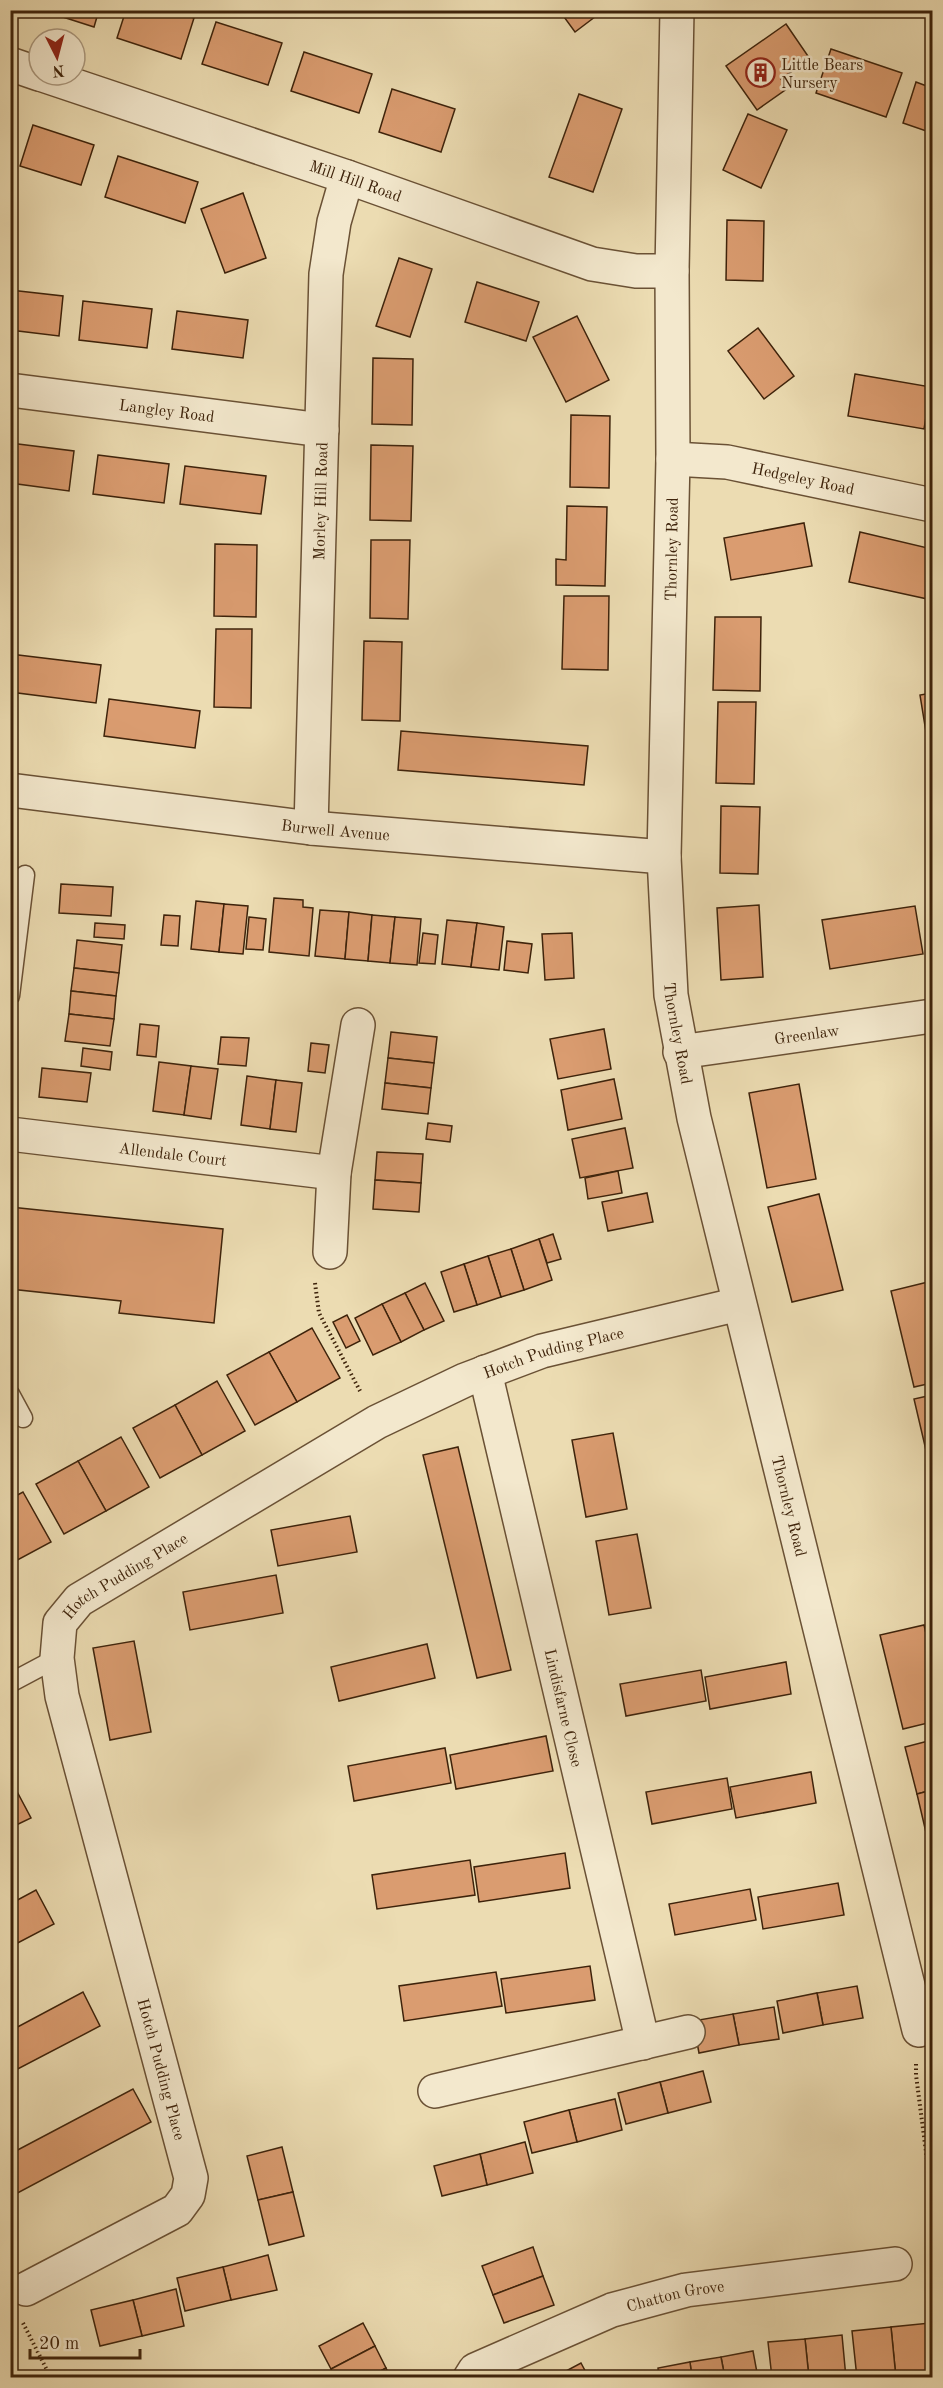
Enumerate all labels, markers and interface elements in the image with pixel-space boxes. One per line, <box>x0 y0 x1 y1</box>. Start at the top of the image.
north arrow <box>27 27 87 87</box>
building icon: Little Bears Nursery <box>744 57 776 89</box>
place label: Little Bears Nursery <box>781 58 863 92</box>
text: N <box>51 61 65 79</box>
street label: Mill Hill Road <box>307 159 403 206</box>
street label: Langley Road <box>118 398 215 426</box>
street label: Morley Hill Road <box>312 442 331 561</box>
street label: Hedgeley Road <box>750 461 856 499</box>
street label: Thornley Road <box>664 497 682 601</box>
street label: Burwell Avenue <box>280 818 390 844</box>
street label: Thornley Road <box>660 982 694 1086</box>
street label: Greenlaw <box>773 1023 841 1048</box>
street label: Allendale Court <box>118 1141 228 1170</box>
street label: Hotch Pudding Place <box>481 1326 626 1382</box>
street label: Thornley Road <box>768 1454 808 1559</box>
street label: Hotch Pudding Place <box>61 1531 191 1623</box>
street label: Lindisfarne Close <box>540 1648 584 1769</box>
street label: Hotch Pudding Place <box>133 1997 187 2142</box>
street label: Chatton Grove <box>625 2279 725 2316</box>
scale bar <box>30 2322 140 2360</box>
text: 20 m <box>39 2335 79 2353</box>

